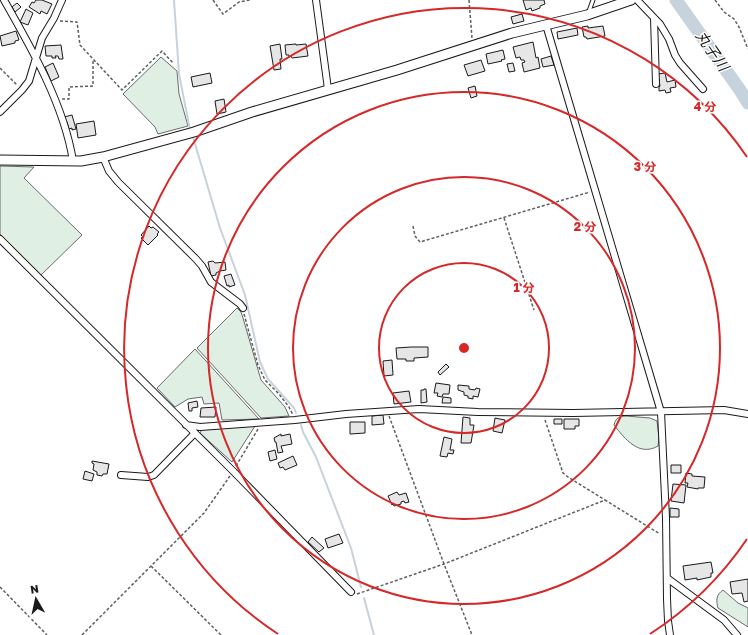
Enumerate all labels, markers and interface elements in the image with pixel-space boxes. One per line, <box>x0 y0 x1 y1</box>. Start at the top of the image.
water label: 丸子川 <box>693 27 734 76</box>
text: 4 分 <box>694 99 716 114</box>
text: 3 分 <box>634 159 656 174</box>
text: 2 分 <box>574 219 596 234</box>
text: 1 分 <box>513 280 535 295</box>
centre of rings <box>457 341 471 355</box>
north arrow <box>16 579 56 619</box>
text: N <box>29 582 40 596</box>

